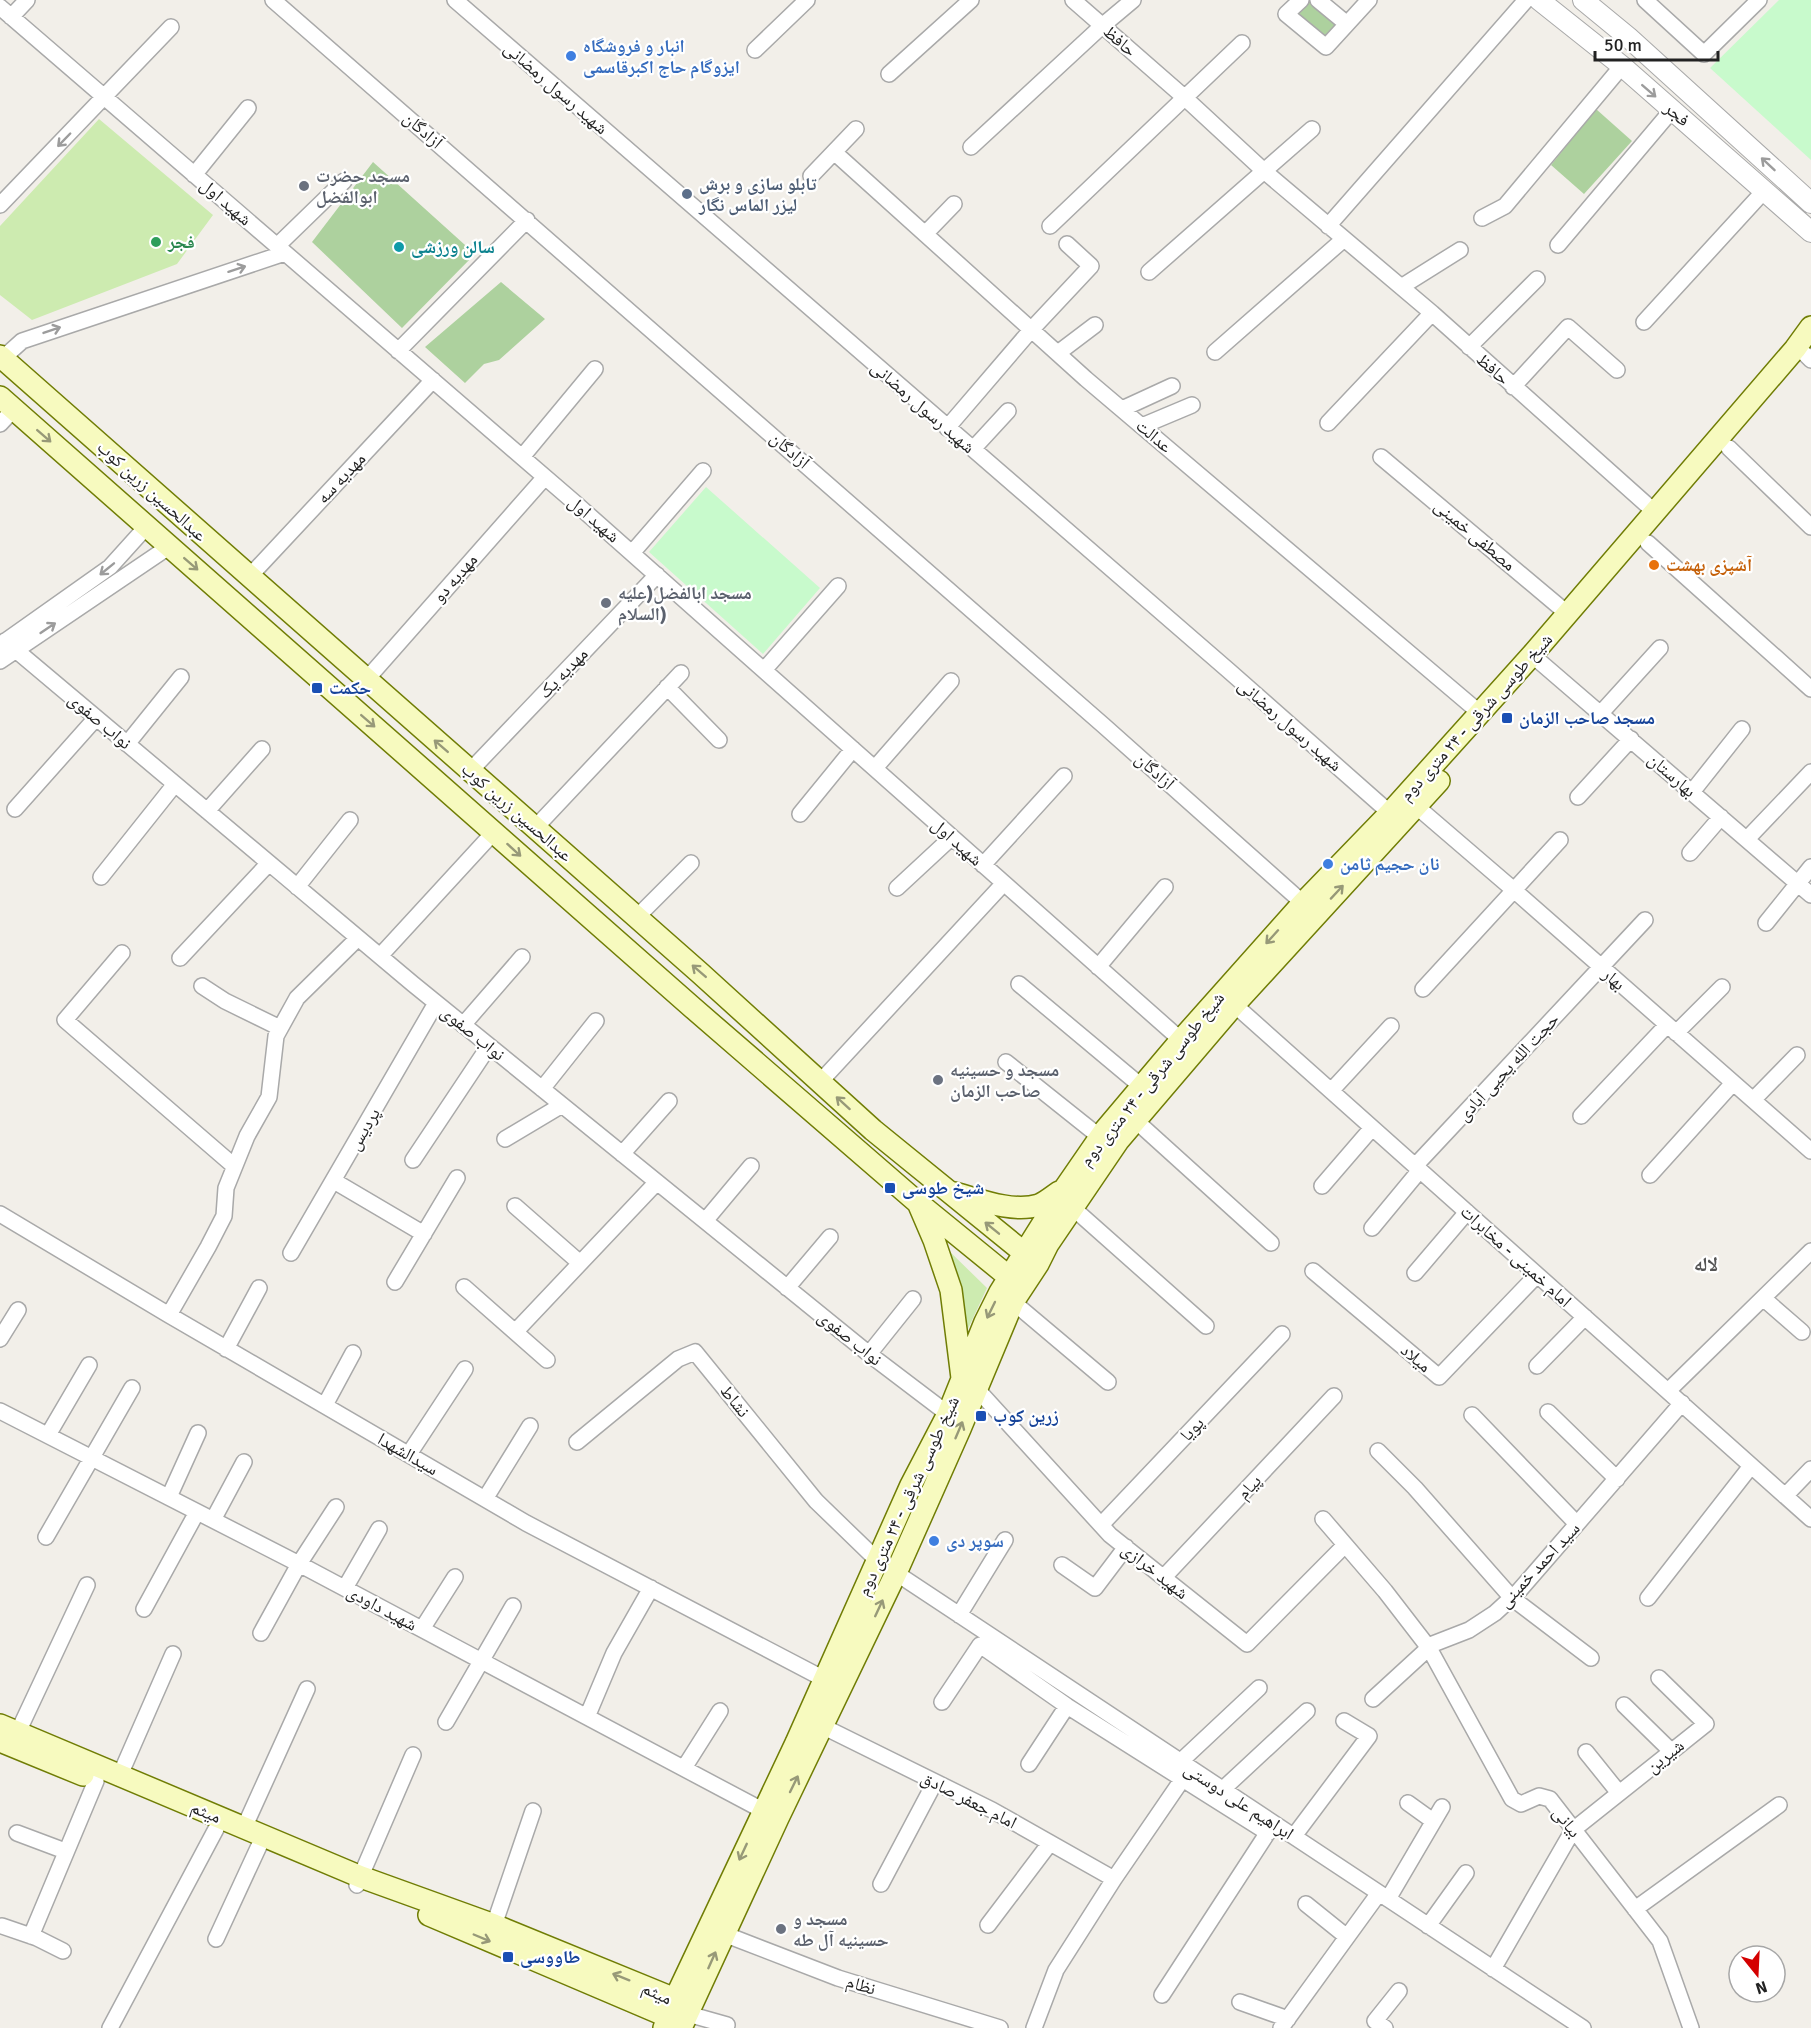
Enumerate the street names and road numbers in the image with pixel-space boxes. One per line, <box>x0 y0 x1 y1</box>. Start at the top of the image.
street label: حافظ <box>1099 20 1141 62</box>
street label: شهید رسول رمضانی <box>500 37 612 139</box>
street label: فجر <box>1659 96 1694 131</box>
street label: آزادگان <box>399 107 448 154</box>
street label: شهید اول <box>196 174 256 230</box>
street label: حافظ <box>1472 348 1514 390</box>
street label: شهید رسول رمضانی <box>867 356 979 458</box>
street label: عدالت <box>1131 415 1177 457</box>
street label: آزادگان <box>766 427 815 474</box>
street label: عبدالحسین زرین کوب <box>93 436 211 546</box>
street label: مهدیه سه <box>312 448 370 508</box>
street label: شهید اول <box>564 491 624 547</box>
street label: مصطفی خمینی <box>1430 494 1520 576</box>
street label: مهدیه دو <box>428 549 482 607</box>
street label: شیخ طوسی شرقی - ۲۴ متری دوم <box>1395 629 1558 806</box>
street label: مهدیه یک <box>534 643 592 703</box>
street label: شهید رسول رمضانی <box>1234 674 1346 776</box>
street label: نواب صفوی <box>64 688 136 754</box>
street label: آزادگان <box>1131 748 1180 795</box>
street label: بهارستان <box>1643 748 1701 802</box>
street label: عبدالحسین زرین کوب <box>457 758 577 866</box>
street label: شهید اول <box>927 813 987 871</box>
street label: بهار <box>1597 962 1630 995</box>
street label: شیخ طوسی شرقی - ۲۴ متری دوم <box>1075 987 1230 1171</box>
street label: نواب صفوی <box>436 1000 510 1066</box>
street label: حجت الله یحیی آبادی <box>1452 1008 1564 1126</box>
street label: پردیس <box>343 1104 385 1154</box>
street label: امام خمینی - مخابرات <box>1455 1200 1576 1312</box>
street label: نواب صفوی <box>813 1305 887 1371</box>
street label: میلاد <box>1396 1339 1436 1377</box>
street label: نشاط <box>715 1380 755 1422</box>
street label: شیخ طوسی شرقی - ۲۴ متری دوم <box>852 1393 965 1600</box>
street label: پویا <box>1175 1412 1209 1446</box>
street label: سیدالشهدا <box>374 1428 442 1480</box>
street label: پیام <box>1232 1470 1267 1505</box>
street label: سید احمد خمینی <box>1494 1517 1584 1613</box>
street label: شهید خرازی <box>1117 1538 1193 1604</box>
street label: شهید داودی <box>343 1580 421 1636</box>
street label: شیرین <box>1642 1734 1688 1778</box>
street label: ابراهیم علی دوستی <box>1180 1757 1298 1845</box>
street label: امام جعفر صادق <box>917 1766 1021 1834</box>
street label: میثم <box>187 1796 224 1829</box>
street label: بیانی <box>1548 1802 1586 1842</box>
street label: نظام <box>843 1970 878 2001</box>
street label: میثم <box>638 1977 676 2010</box>

